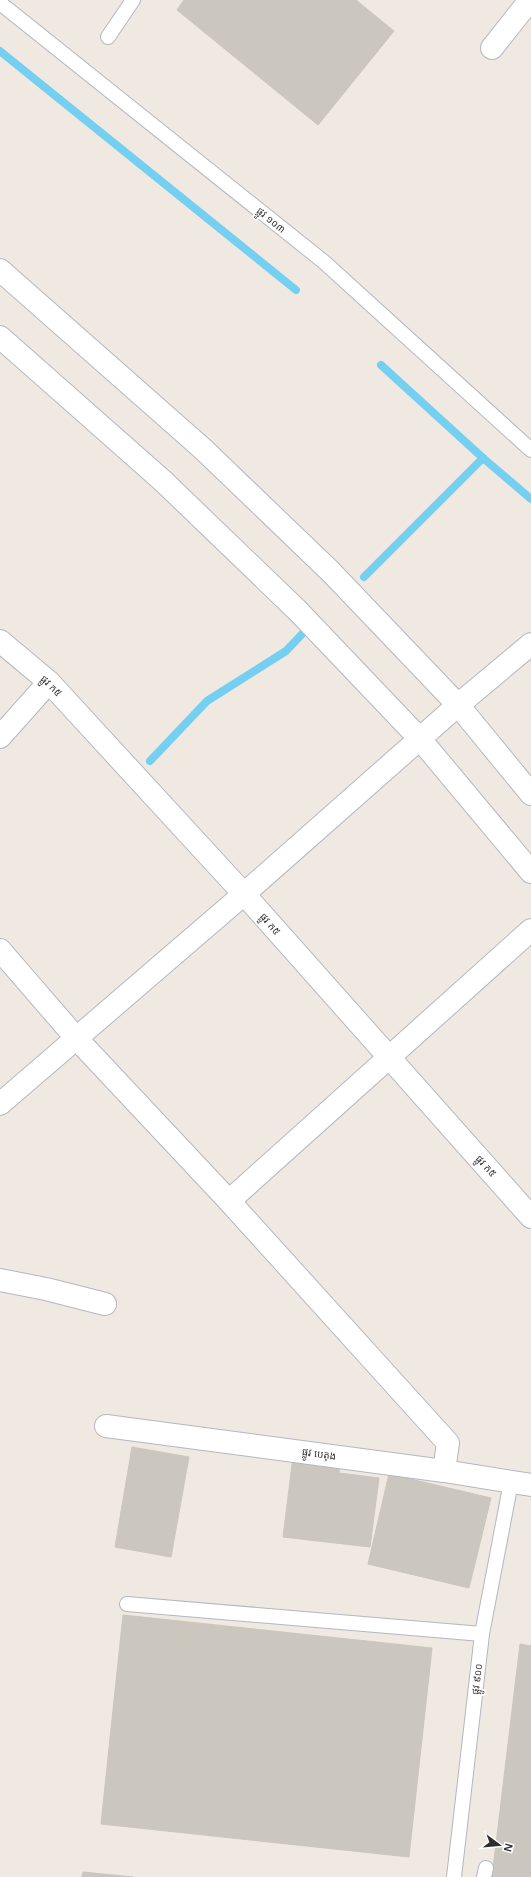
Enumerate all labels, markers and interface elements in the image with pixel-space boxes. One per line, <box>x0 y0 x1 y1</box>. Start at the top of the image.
street label: ផ្លូវ ១០៣ <box>252 205 288 238</box>
street label: ផ្លូវ ក៥ <box>35 673 64 702</box>
street label: ផ្លូវ ក៥ <box>255 911 282 940</box>
street label: ផ្លូវ ក៥ <box>471 1153 498 1182</box>
street label: ផ្លូវ បេតុង <box>301 1446 337 1466</box>
street label: ផ្លូវ ៩០០ <box>470 1663 488 1696</box>
north arrow <box>479 1825 519 1865</box>
text: N <box>502 1842 515 1853</box>

